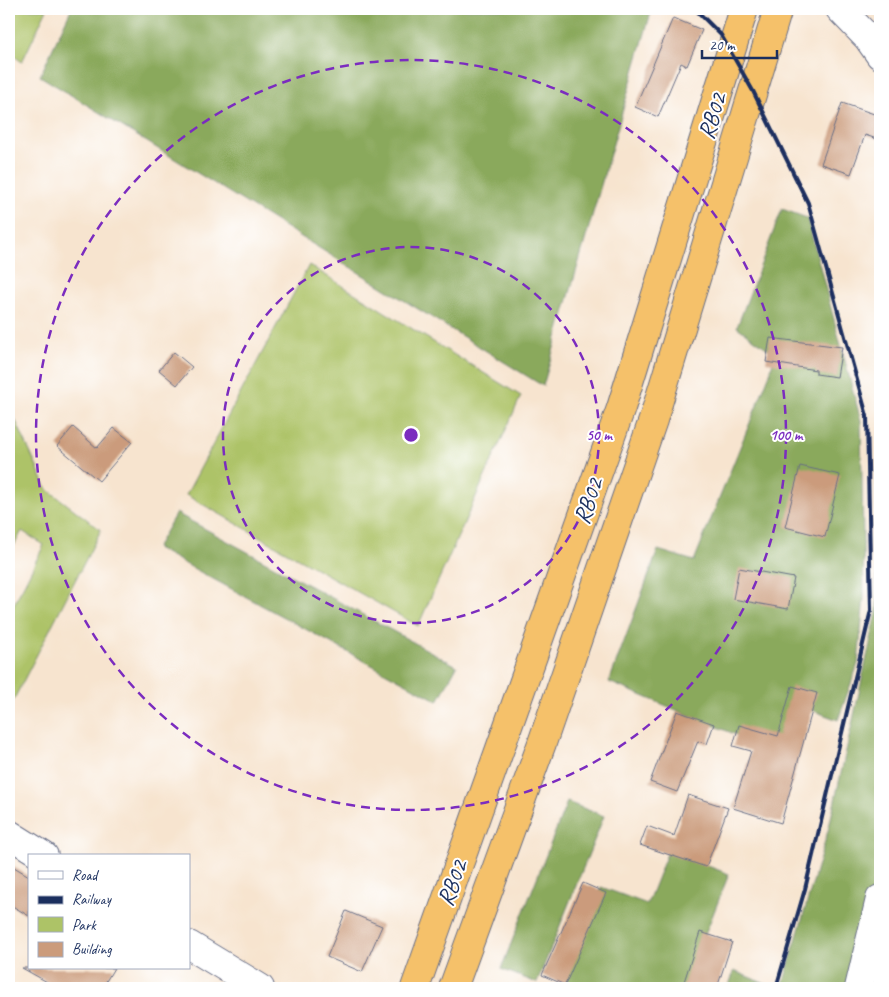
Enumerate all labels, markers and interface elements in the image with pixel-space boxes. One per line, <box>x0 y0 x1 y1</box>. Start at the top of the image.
scale bar <box>702 28 776 60</box>
text: 20 m <box>709 36 736 55</box>
street label: RB02 <box>691 87 734 143</box>
centre of rings <box>402 426 420 444</box>
text: 50 m <box>586 426 613 445</box>
text: 100 m <box>770 426 804 445</box>
street label: RB02 <box>566 472 610 528</box>
legend <box>28 854 190 970</box>
street label: RB02 <box>430 854 475 910</box>
text: Road <box>72 866 99 885</box>
text: Railway <box>72 890 113 909</box>
text: Park <box>72 916 97 935</box>
text: Building <box>72 940 112 959</box>

